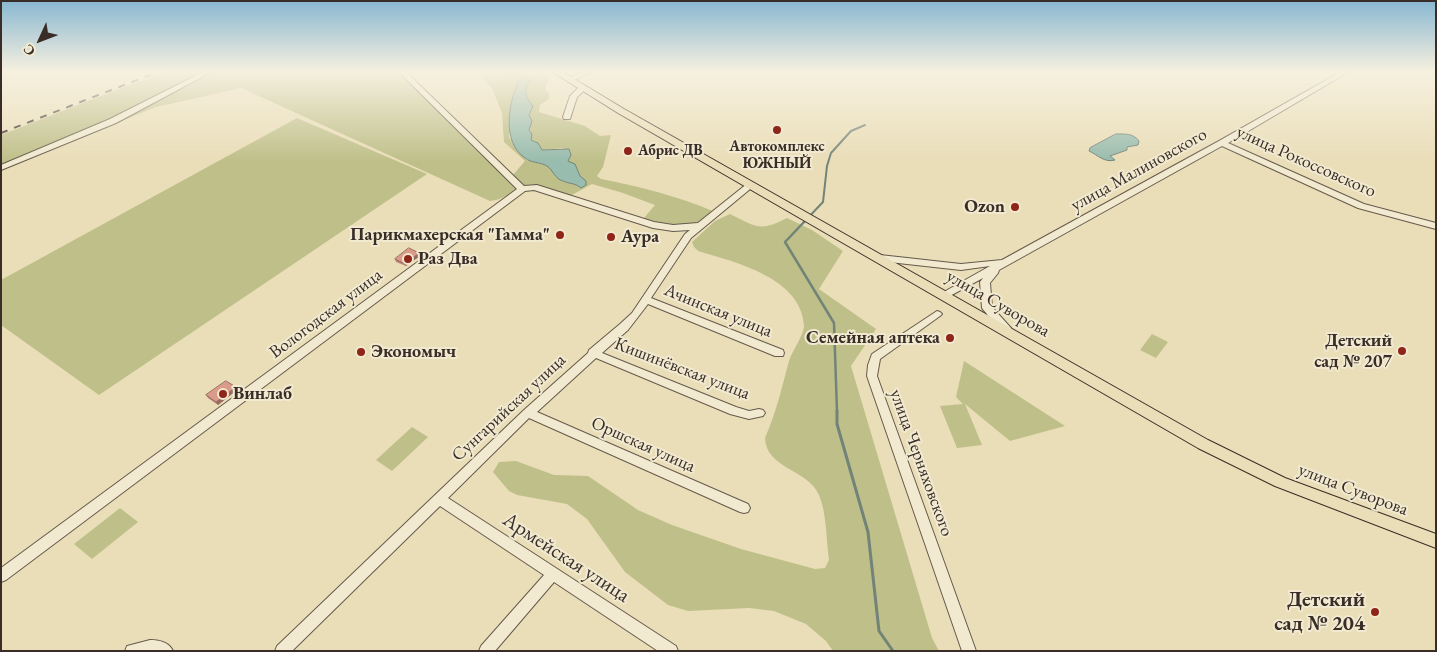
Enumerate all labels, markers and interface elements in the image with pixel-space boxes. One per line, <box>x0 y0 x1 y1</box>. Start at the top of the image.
north arrow <box>15 15 65 65</box>
text: С <box>19 40 39 60</box>
street label: улица Рокоссовского <box>1233 121 1379 203</box>
marker: Автокомплекс ЮЖНЫЙ <box>771 124 783 136</box>
street label: улица Малиновского <box>1067 124 1211 216</box>
place label: Автокомплекс ЮЖНЫЙ <box>729 138 825 173</box>
place label: Абрис ДВ <box>638 142 703 160</box>
marker: Абрис ДВ <box>622 145 634 157</box>
place label: Ozon <box>964 196 1005 218</box>
marker: Ozon <box>1009 201 1021 213</box>
place label: Парикмахерская "Гамма" <box>350 224 550 246</box>
place label: Аура <box>621 226 659 248</box>
marker: Парикмахерская "Гамма" <box>554 229 566 241</box>
marker: Аура <box>605 231 617 243</box>
place label: Раз Два <box>418 248 478 270</box>
marker: Раз Два <box>402 253 414 265</box>
street label: Вологодская улица <box>265 264 387 364</box>
street label: улица Суворова <box>942 266 1054 342</box>
street label: Ачинская улица <box>661 279 775 343</box>
place label: Семейная аптека <box>806 327 940 349</box>
place label: Детский сад № 207 <box>1314 330 1392 372</box>
marker: Семейная аптека <box>944 332 956 344</box>
street label: Кишинёвская улица <box>611 333 753 405</box>
place label: Экономыч <box>371 341 456 363</box>
marker: Детский сад № 207 <box>1396 345 1408 357</box>
marker: Экономыч <box>355 346 367 358</box>
street label: Сунгарийская улица <box>447 350 571 466</box>
place label: Винлаб <box>233 383 292 405</box>
street label: улица Черняховского <box>884 387 958 539</box>
marker: Винлаб <box>217 388 229 400</box>
street label: Оршская улица <box>588 412 698 478</box>
street label: улица Суворова <box>1295 459 1411 521</box>
street label: Армейская улица <box>498 508 634 608</box>
place label: Детский сад № 204 <box>1274 587 1365 637</box>
marker: Детский сад № 204 <box>1369 606 1381 618</box>

